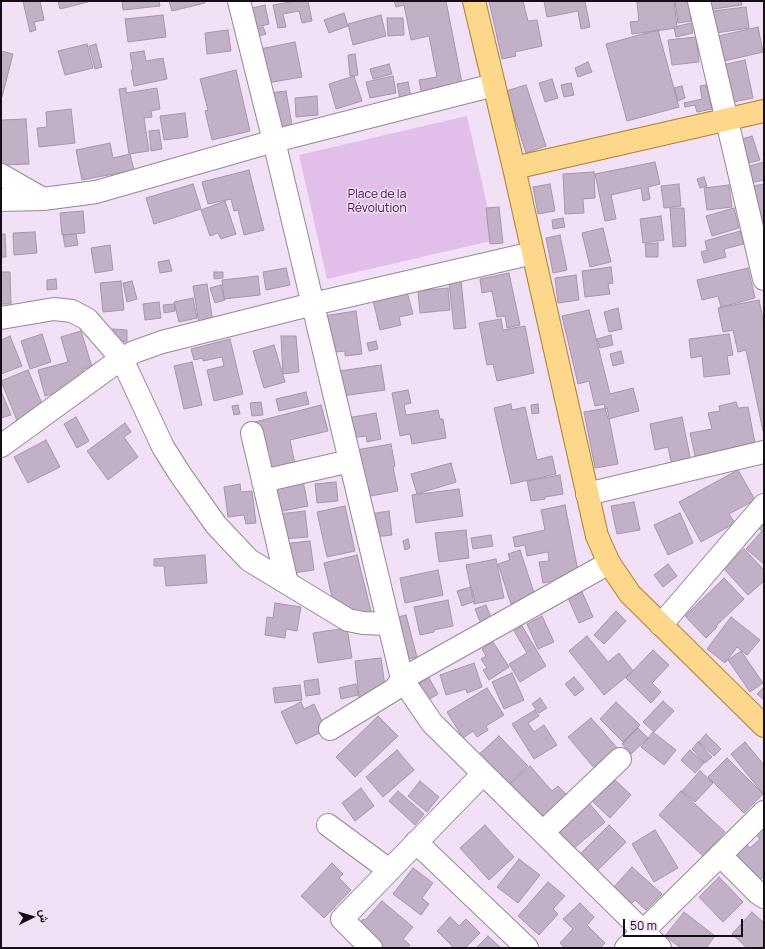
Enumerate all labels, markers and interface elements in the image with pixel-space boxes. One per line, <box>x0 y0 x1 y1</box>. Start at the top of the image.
park label: Place de la Révolution <box>347 188 407 216</box>
north arrow <box>12 897 52 937</box>
text: ش <box>36 909 52 923</box>
scale bar <box>625 911 745 937</box>
text: 50 m <box>630 917 657 934</box>

